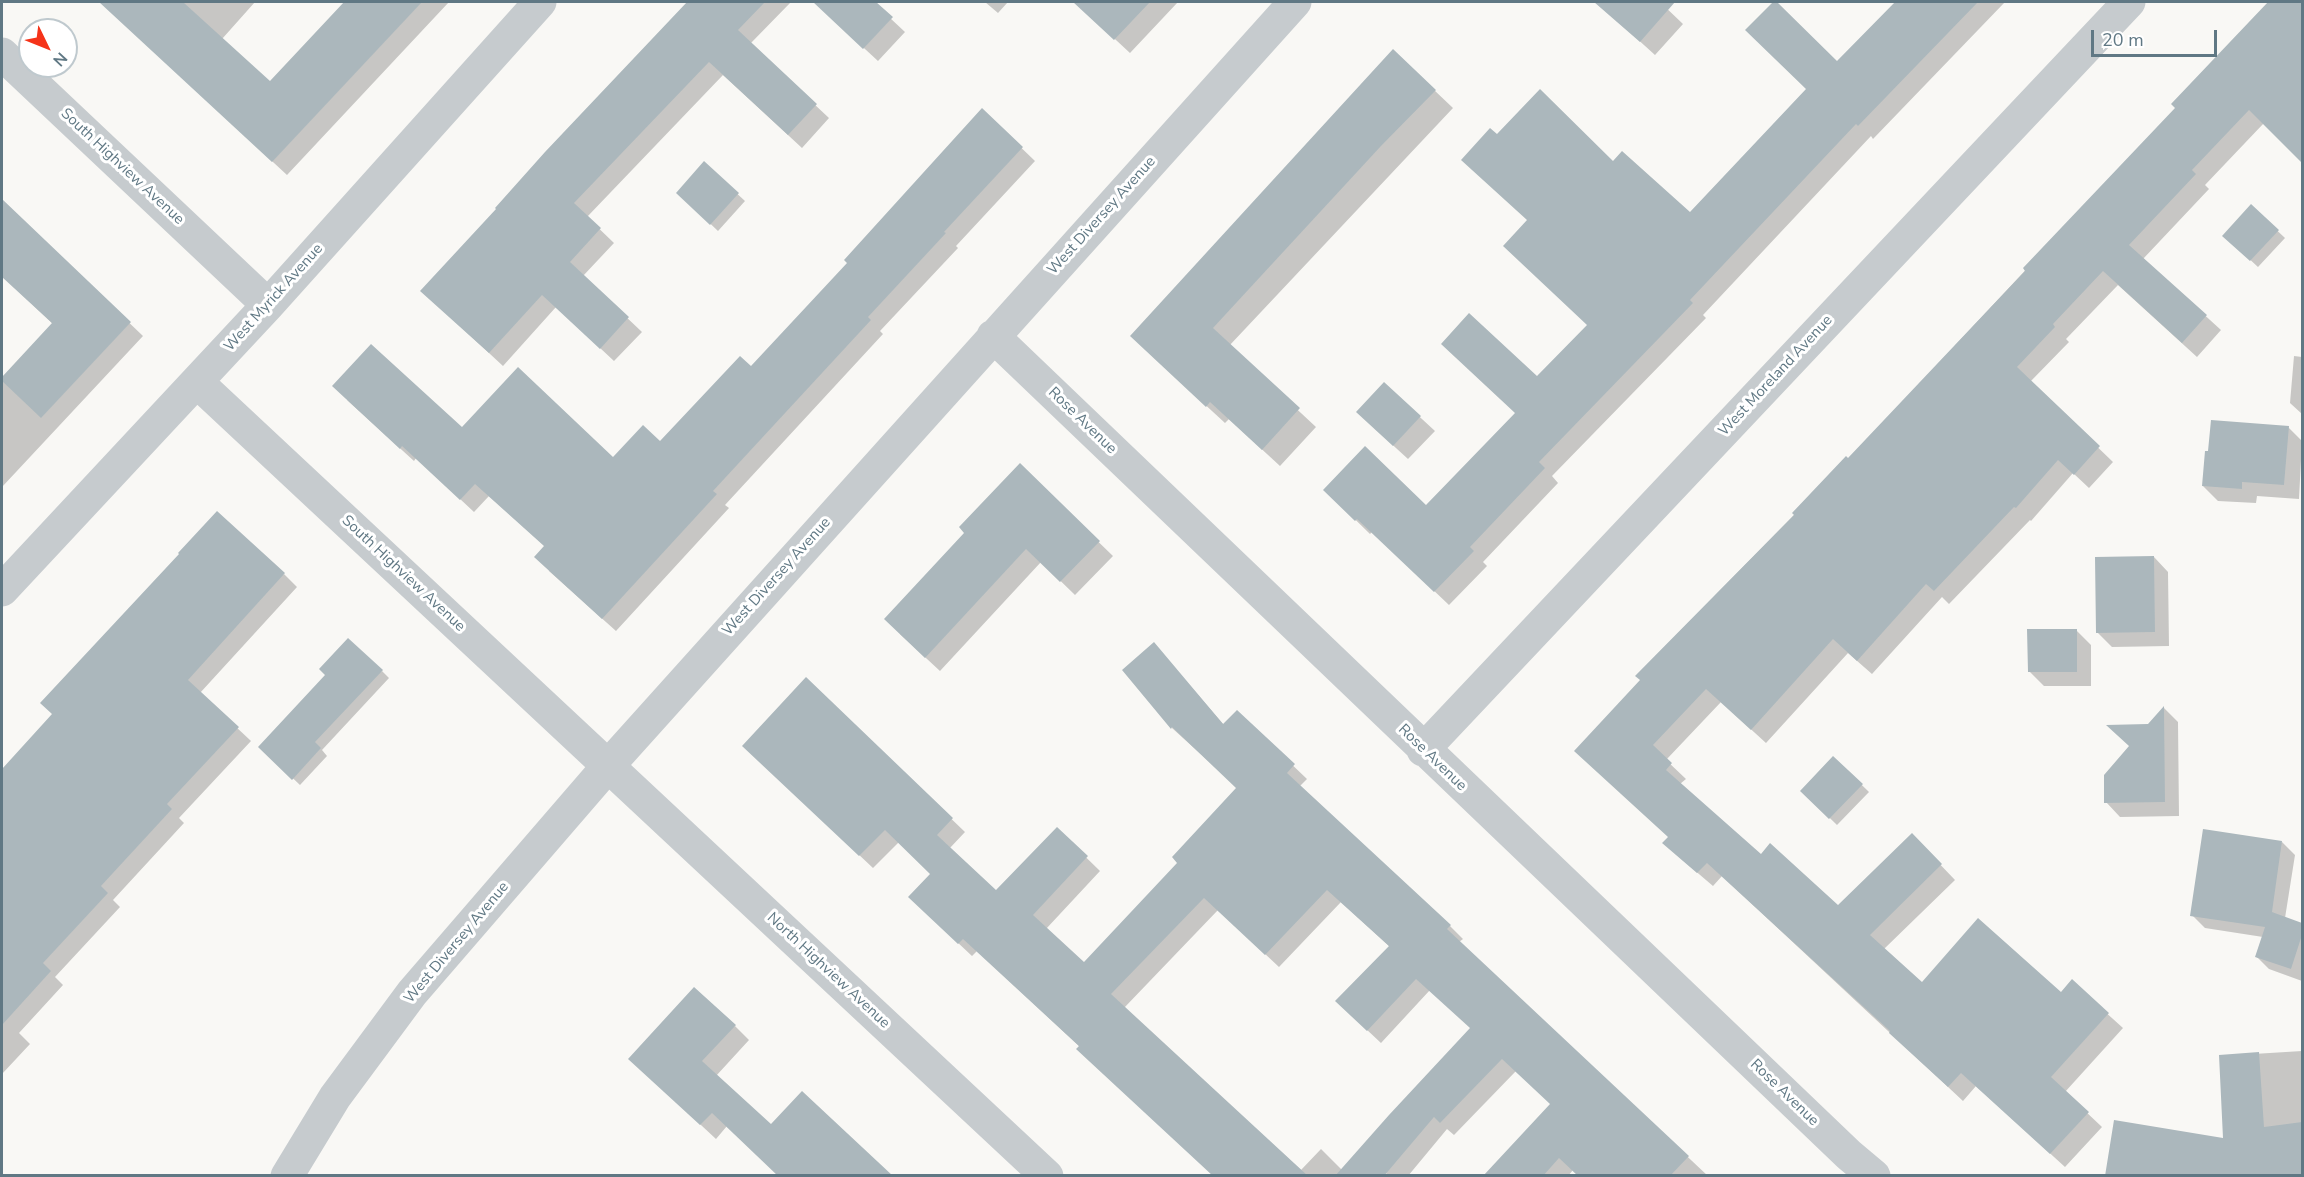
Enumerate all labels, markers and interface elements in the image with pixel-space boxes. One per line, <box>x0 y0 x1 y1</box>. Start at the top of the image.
north arrow <box>18 18 78 78</box>
scale bar <box>2094 18 2220 56</box>
text: 20 m <box>2102 28 2144 52</box>
text: N <box>48 47 72 71</box>
street label: South Highview Avenue <box>56 105 188 229</box>
street label: West Diversey Avenue <box>1044 153 1160 279</box>
street label: West Myrick Avenue <box>221 240 327 356</box>
street label: West Moreland Avenue <box>1715 312 1837 440</box>
street label: Rose Avenue <box>1044 384 1120 458</box>
street label: South Highview Avenue <box>337 512 469 636</box>
street label: West Diversey Avenue <box>719 514 835 640</box>
street label: Rose Avenue <box>1394 721 1470 795</box>
street label: West Diversey Avenue <box>401 879 513 1007</box>
street label: North Highview Avenue <box>763 909 893 1033</box>
street label: Rose Avenue <box>1746 1056 1822 1130</box>

